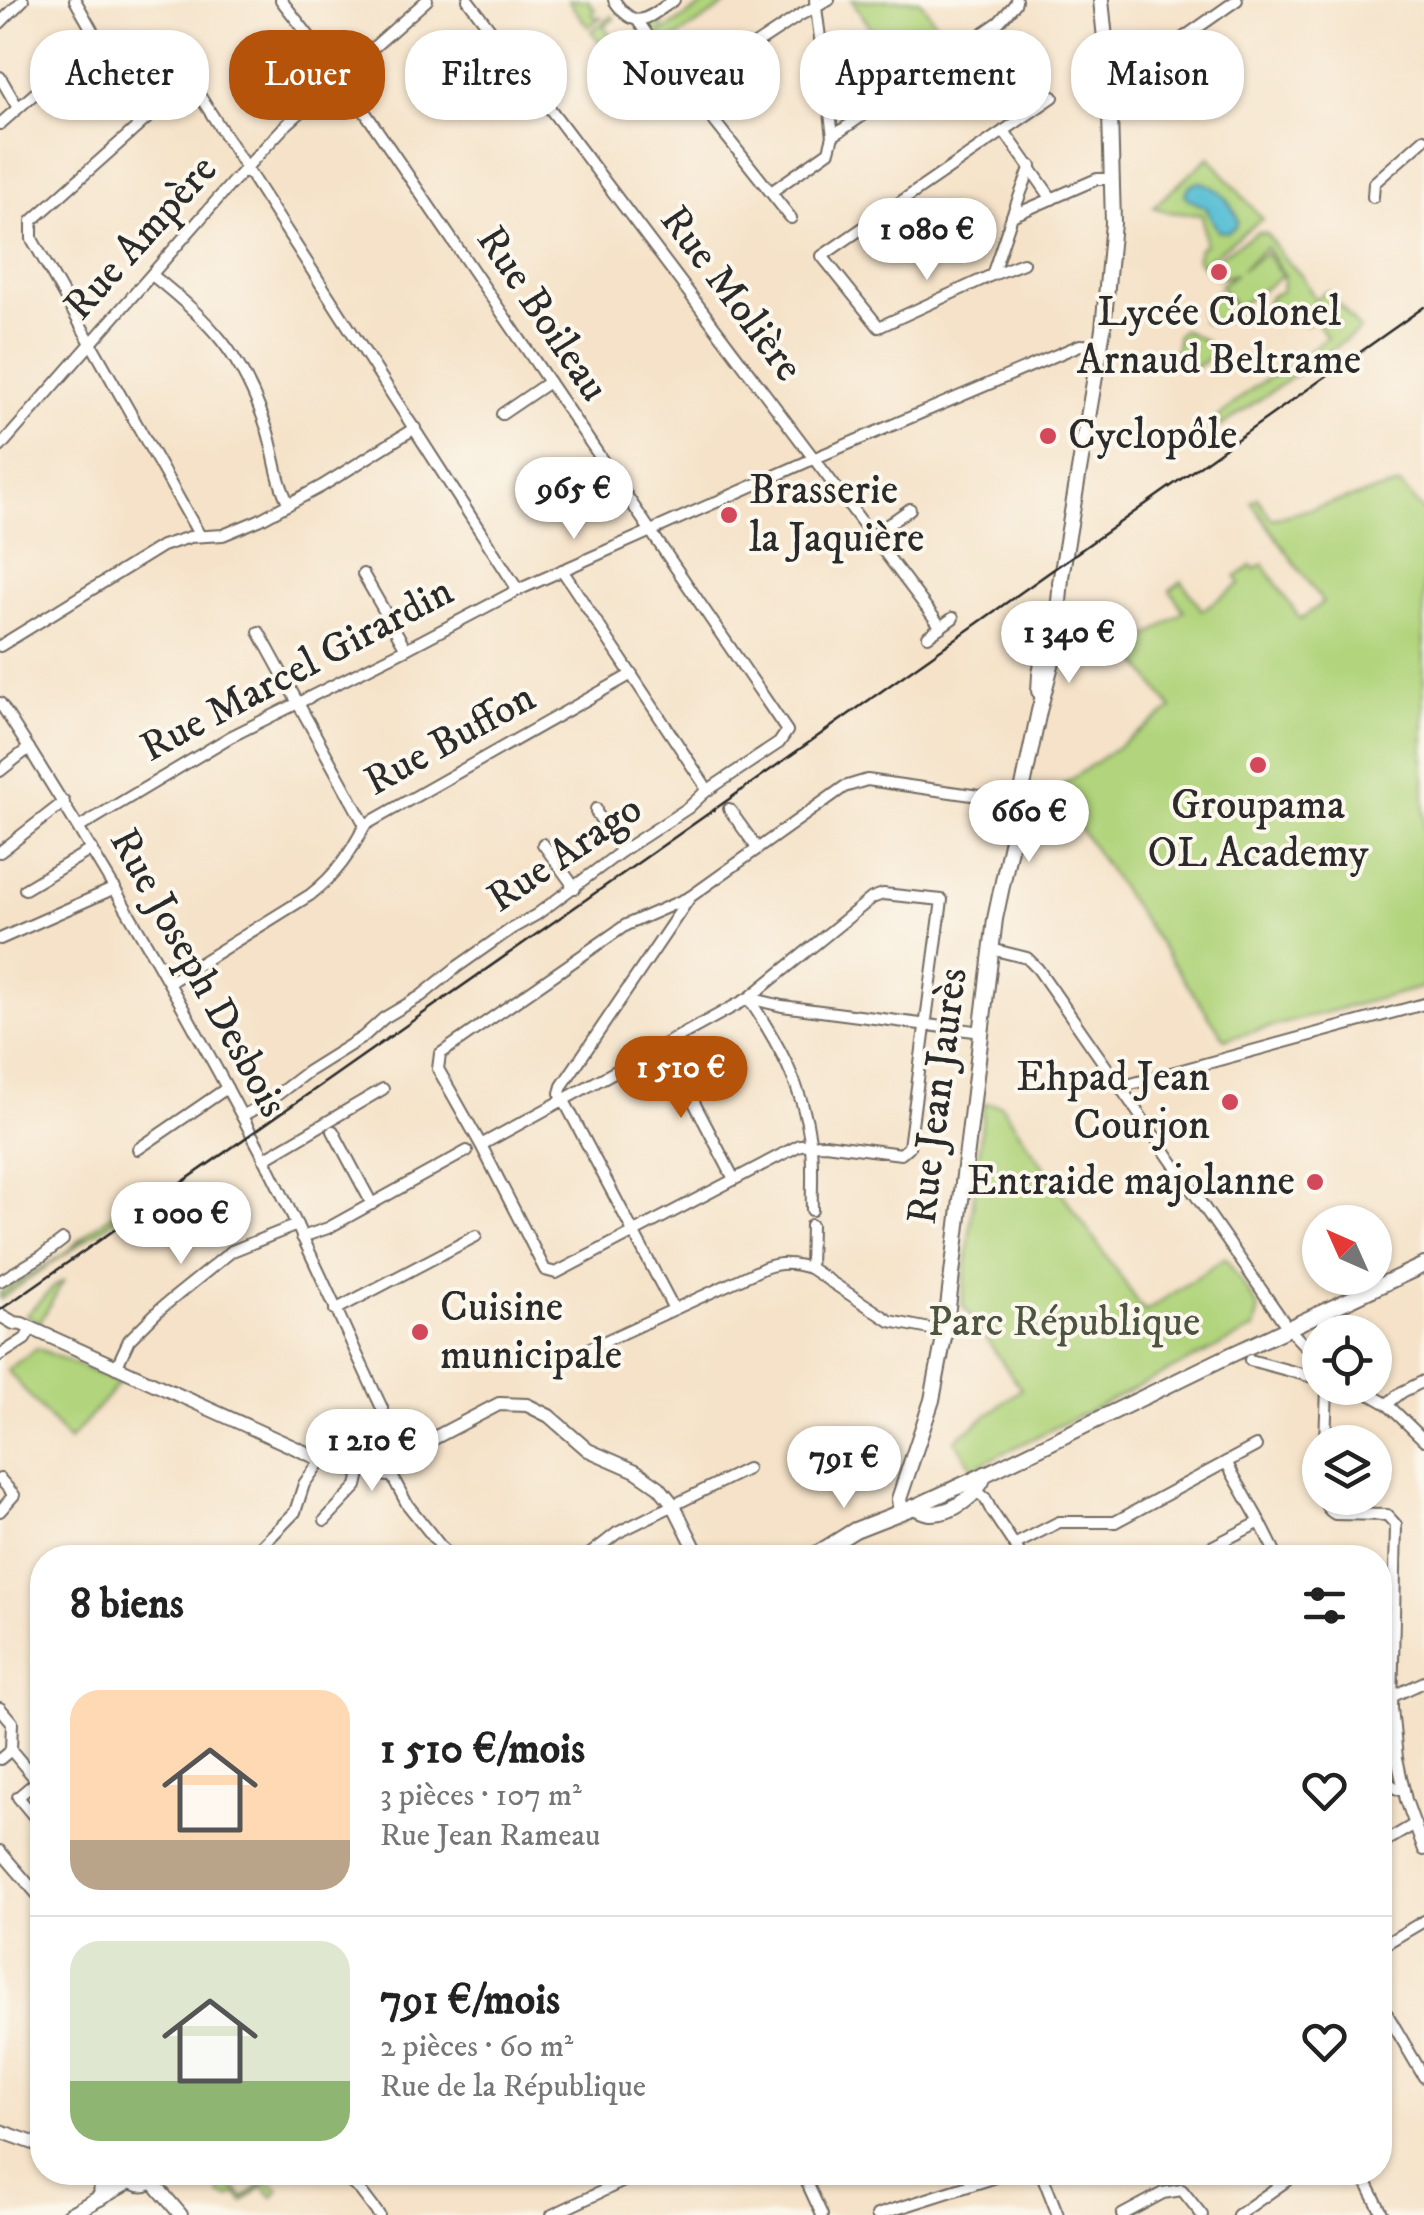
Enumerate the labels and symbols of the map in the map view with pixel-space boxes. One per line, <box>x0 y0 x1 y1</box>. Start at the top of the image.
street label: Rue Ampère <box>53 145 229 331</box>
street label: Rue Molière <box>648 196 814 392</box>
pin: 1 080 € <box>835 198 1019 283</box>
street label: Rue Boileau <box>464 216 620 412</box>
marker: Lycée Colonel Arnaud Beltrame <box>1208 261 1230 283</box>
place label: Lycée Colonel Arnaud Beltrame <box>1077 287 1361 387</box>
place label: Cyclopôle <box>1068 410 1237 462</box>
marker: Cyclopôle <box>1037 425 1059 447</box>
pin: 965 € <box>504 457 644 542</box>
place label: Brasserie la Jaquière <box>749 465 925 565</box>
marker: Brasserie la Jaquière <box>718 504 740 526</box>
street label: Rue Marcel Girardin <box>132 566 462 774</box>
pin: 1 340 € <box>977 601 1161 686</box>
street label: Rue Buffon <box>356 672 545 808</box>
marker: Groupama OL Academy <box>1247 754 1269 776</box>
pin: 660 € <box>959 780 1099 865</box>
place label: Groupama OL Academy <box>1148 780 1369 880</box>
street label: Rue Arago <box>478 783 652 925</box>
street label: Rue Joseph Desbois <box>97 820 299 1126</box>
street label: Rue Jean Jaurès <box>896 965 980 1227</box>
pin: 1 510 € <box>589 1036 773 1121</box>
place label: Ehpad Jean Courjon <box>1016 1052 1210 1152</box>
marker: Ehpad Jean Courjon <box>1219 1091 1241 1113</box>
place label: Entraide majolanne <box>967 1156 1295 1208</box>
marker: Entraide majolanne <box>1304 1171 1326 1193</box>
pin: 1 000 € <box>89 1182 273 1267</box>
north arrow <box>1302 1205 1392 1295</box>
place label: Cuisine municipale <box>440 1282 622 1382</box>
park label: Parc République <box>928 1297 1200 1349</box>
marker: Cuisine municipale <box>409 1321 431 1343</box>
pin: 1 210 € <box>280 1409 464 1494</box>
pin: 791 € <box>774 1426 914 1511</box>

